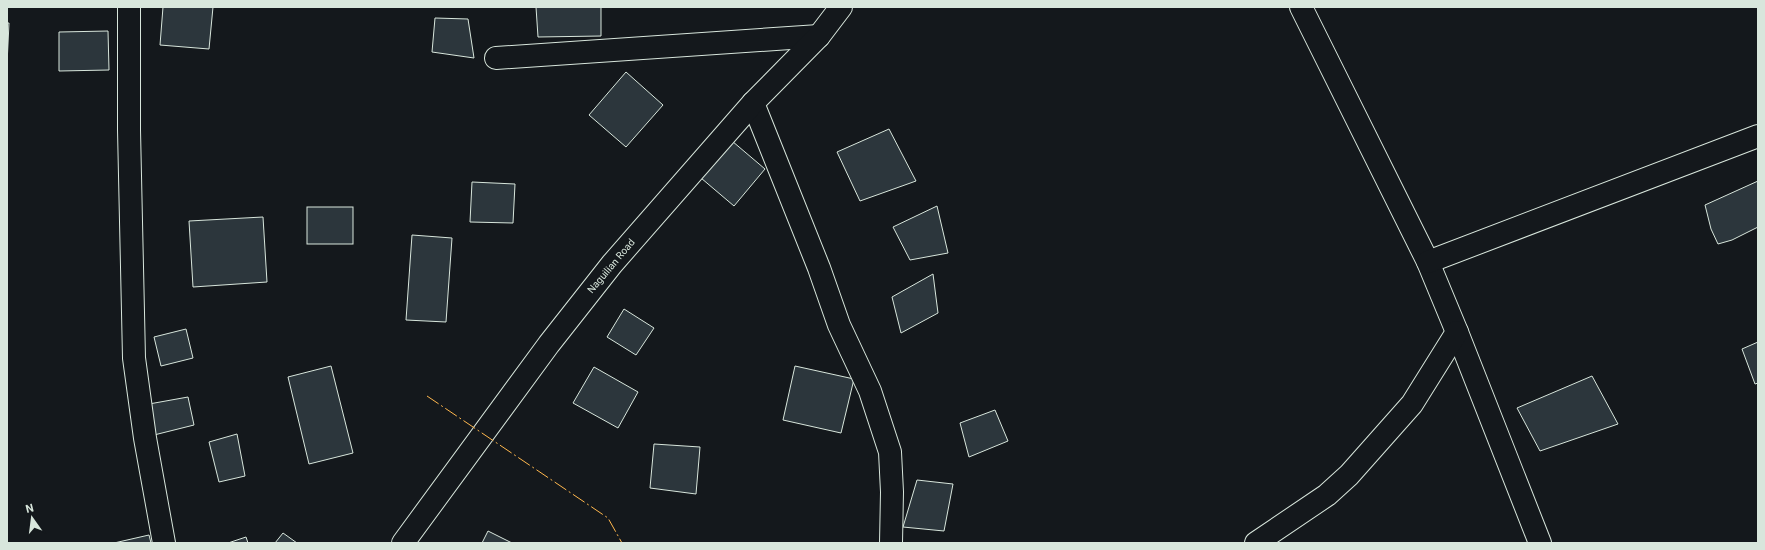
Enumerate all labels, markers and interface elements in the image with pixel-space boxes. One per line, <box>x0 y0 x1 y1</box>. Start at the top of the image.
street label: Naguilian Road <box>585 237 637 295</box>
north arrow <box>12 498 52 538</box>
text: N <box>24 501 35 516</box>

